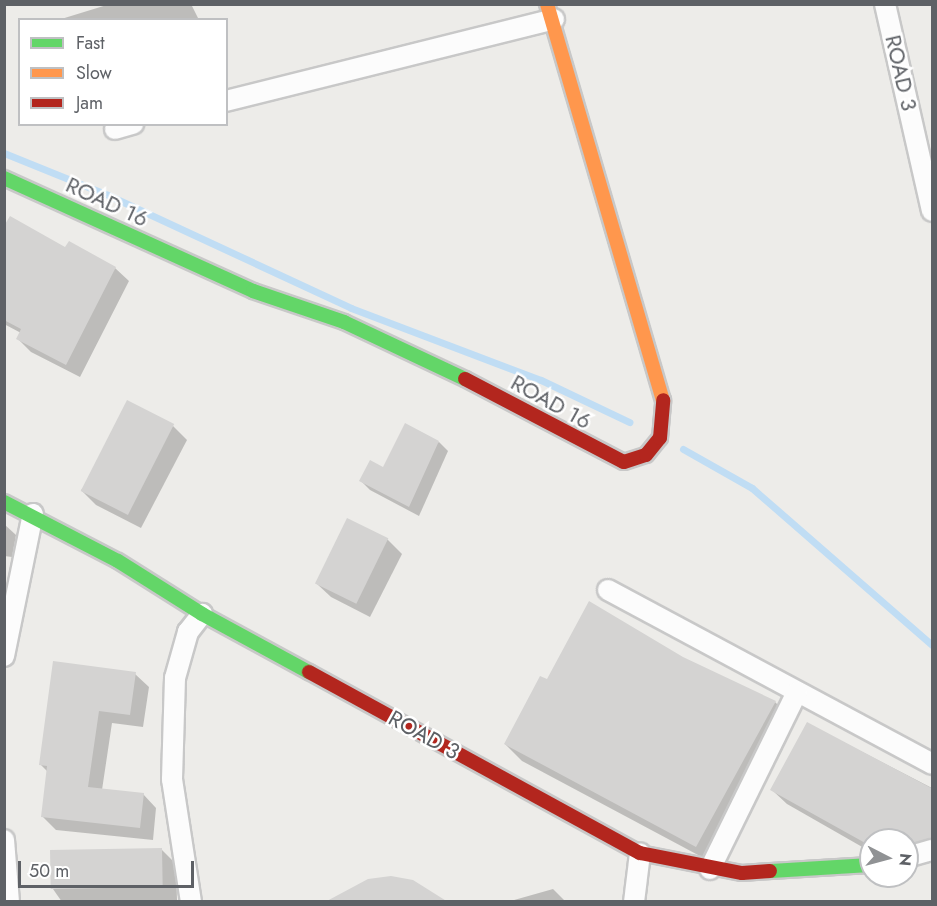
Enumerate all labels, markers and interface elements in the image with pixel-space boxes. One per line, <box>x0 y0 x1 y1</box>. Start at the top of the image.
legend <box>18 18 228 126</box>
text: Fast <box>76 30 105 56</box>
street label: ROAD 3 <box>879 32 923 114</box>
text: Slow <box>76 60 112 86</box>
text: Jam <box>76 90 103 116</box>
street label: ROAD 16 <box>62 172 152 232</box>
street label: ROAD 16 <box>506 369 596 435</box>
street label: ROAD 3 <box>384 705 464 765</box>
north arrow <box>859 828 919 888</box>
scale bar <box>21 849 196 887</box>
text: N <box>893 852 918 867</box>
text: 50 m <box>29 858 69 884</box>

